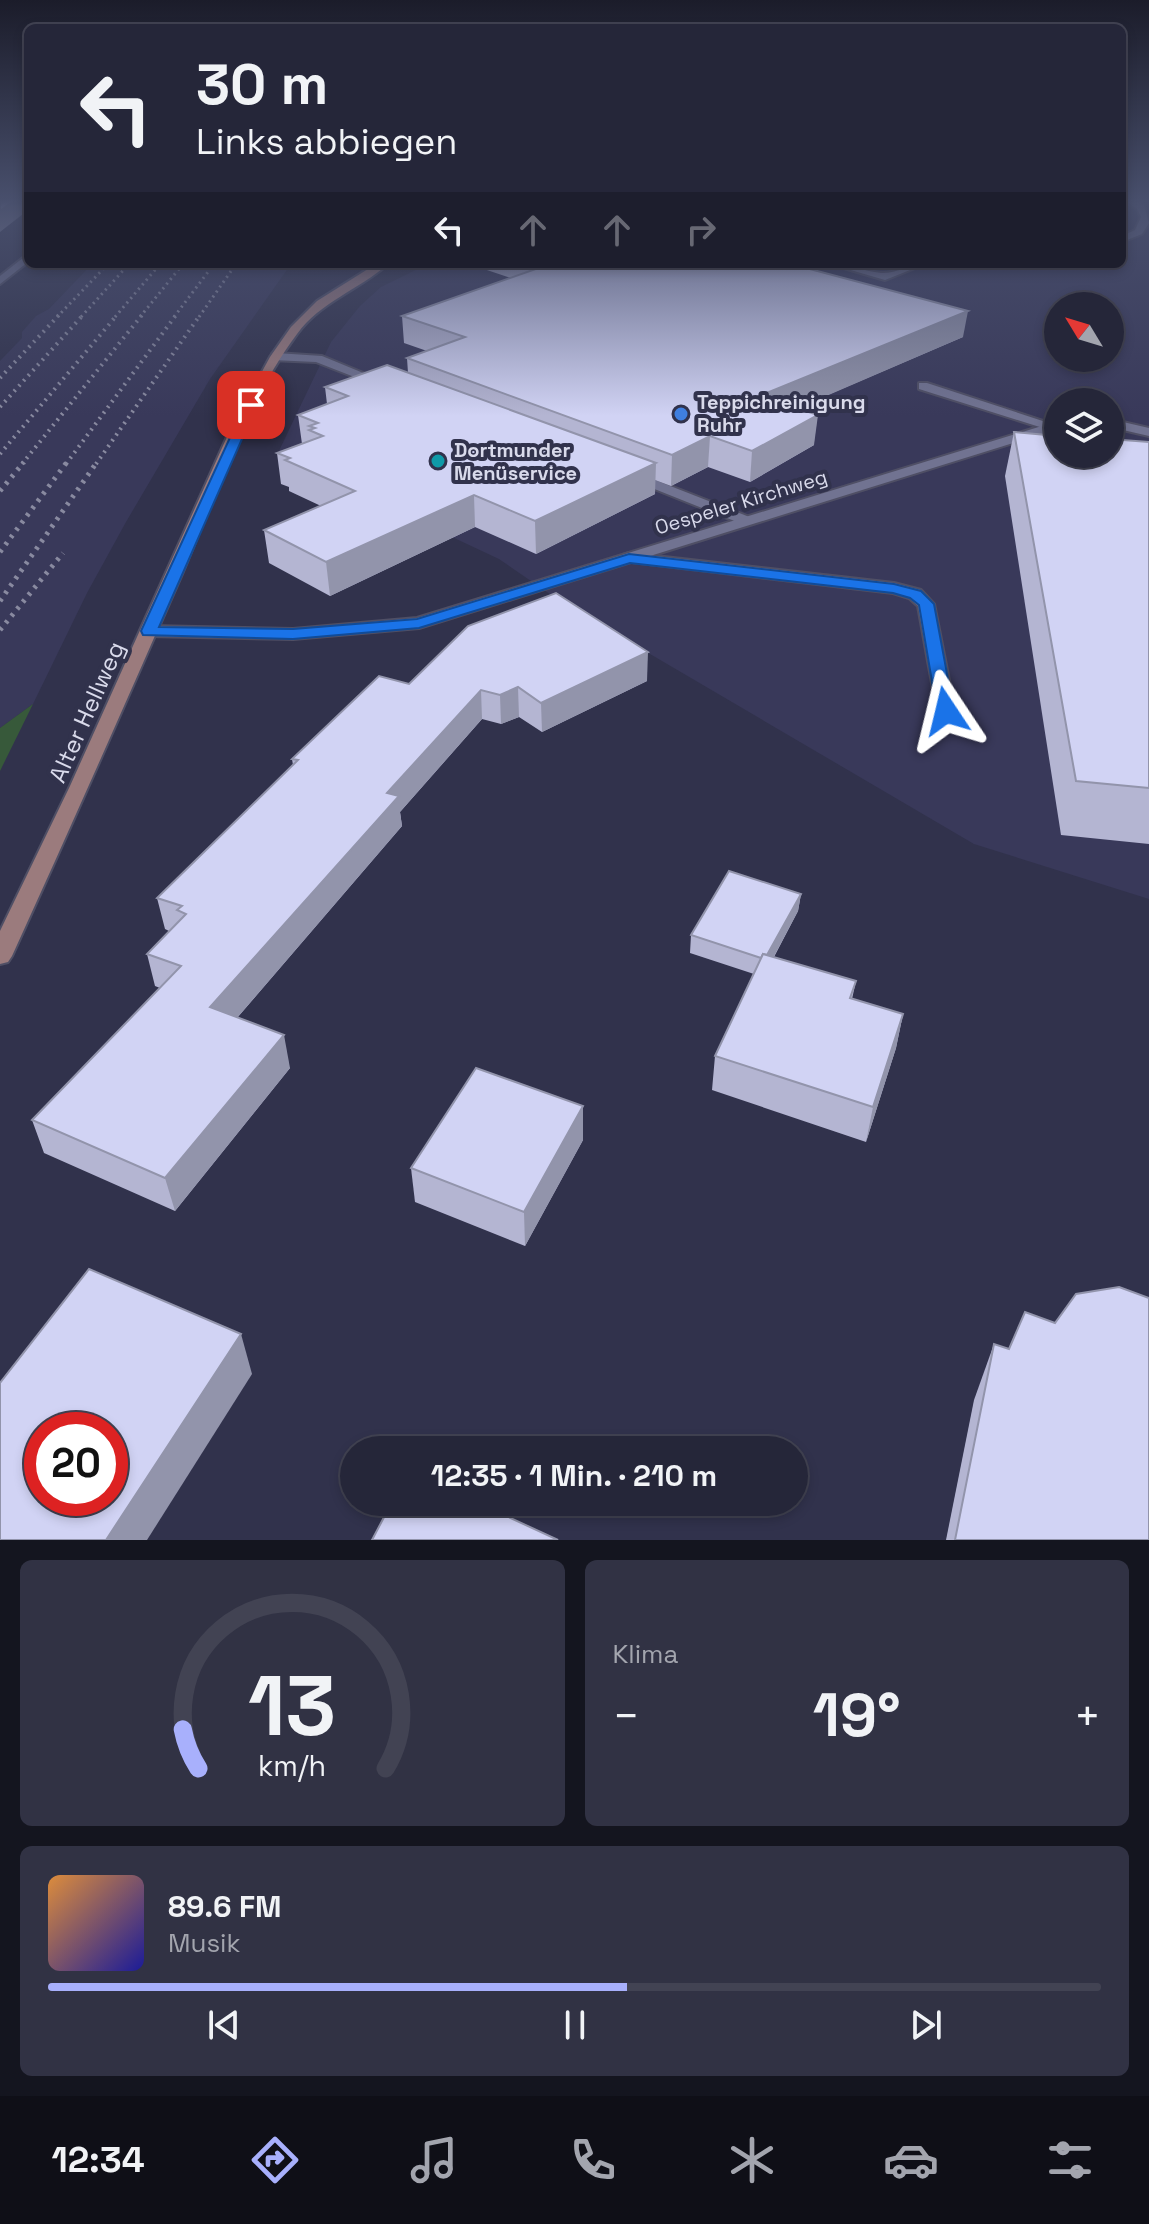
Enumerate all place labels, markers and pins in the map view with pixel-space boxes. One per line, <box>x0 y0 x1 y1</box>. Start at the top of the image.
pin <box>217 371 285 439</box>
place label: Teppichreinigung Ruhr <box>697 389 866 438</box>
marker: Teppichreinigung Ruhr <box>672 405 690 423</box>
place label: Dortmunder Menüservice <box>454 437 577 486</box>
marker: Dortmunder Menüservice <box>429 452 447 470</box>

